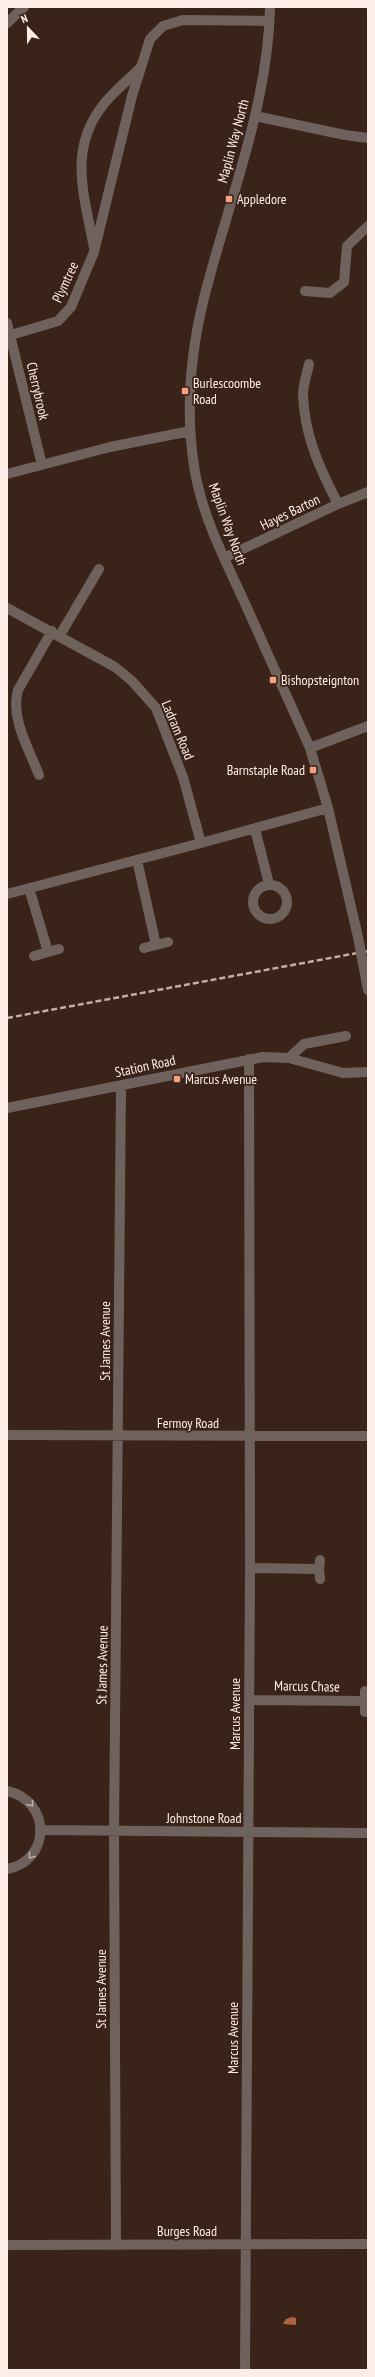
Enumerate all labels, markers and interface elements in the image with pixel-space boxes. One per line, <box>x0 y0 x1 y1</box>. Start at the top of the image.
north arrow <box>8 8 48 48</box>
text: N <box>19 11 30 26</box>
street label: Maplin Way North <box>213 97 253 185</box>
place label: Appledore <box>237 190 287 208</box>
marker: Appledore <box>224 194 234 204</box>
street label: Plymtree <box>48 258 82 305</box>
street label: Cherrybrook <box>23 360 54 422</box>
place label: Burlescoombe Road <box>193 374 261 408</box>
marker: Burlescoombe Road <box>180 386 190 396</box>
street label: Maplin Way North <box>205 481 251 567</box>
street label: Hayes Barton <box>257 490 323 534</box>
place label: Bishopsteignton <box>281 671 359 689</box>
marker: Bishopsteignton <box>268 675 278 685</box>
street label: Ladram Road <box>157 698 199 762</box>
place label: Barnstaple Road <box>227 761 305 779</box>
marker: Barnstaple Road <box>308 765 318 775</box>
street label: Station Road <box>113 1051 177 1081</box>
place label: Marcus Avenue <box>185 1070 257 1088</box>
marker: Marcus Avenue <box>172 1074 182 1084</box>
street label: St James Avenue <box>96 1301 114 1381</box>
street label: Fermoy Road <box>157 1414 219 1432</box>
street label: St James Avenue <box>92 1625 112 1705</box>
street label: Marcus Chase <box>274 1676 340 1696</box>
street label: Marcus Avenue <box>226 1678 244 1750</box>
one-way arrow <box>26 1800 33 1807</box>
street label: Johnstone Road <box>165 1809 242 1827</box>
one-way arrow <box>29 1852 36 1859</box>
street label: St James Avenue <box>92 1949 110 2029</box>
street label: Marcus Avenue <box>224 2002 242 2074</box>
street label: Burges Road <box>157 2222 217 2240</box>

